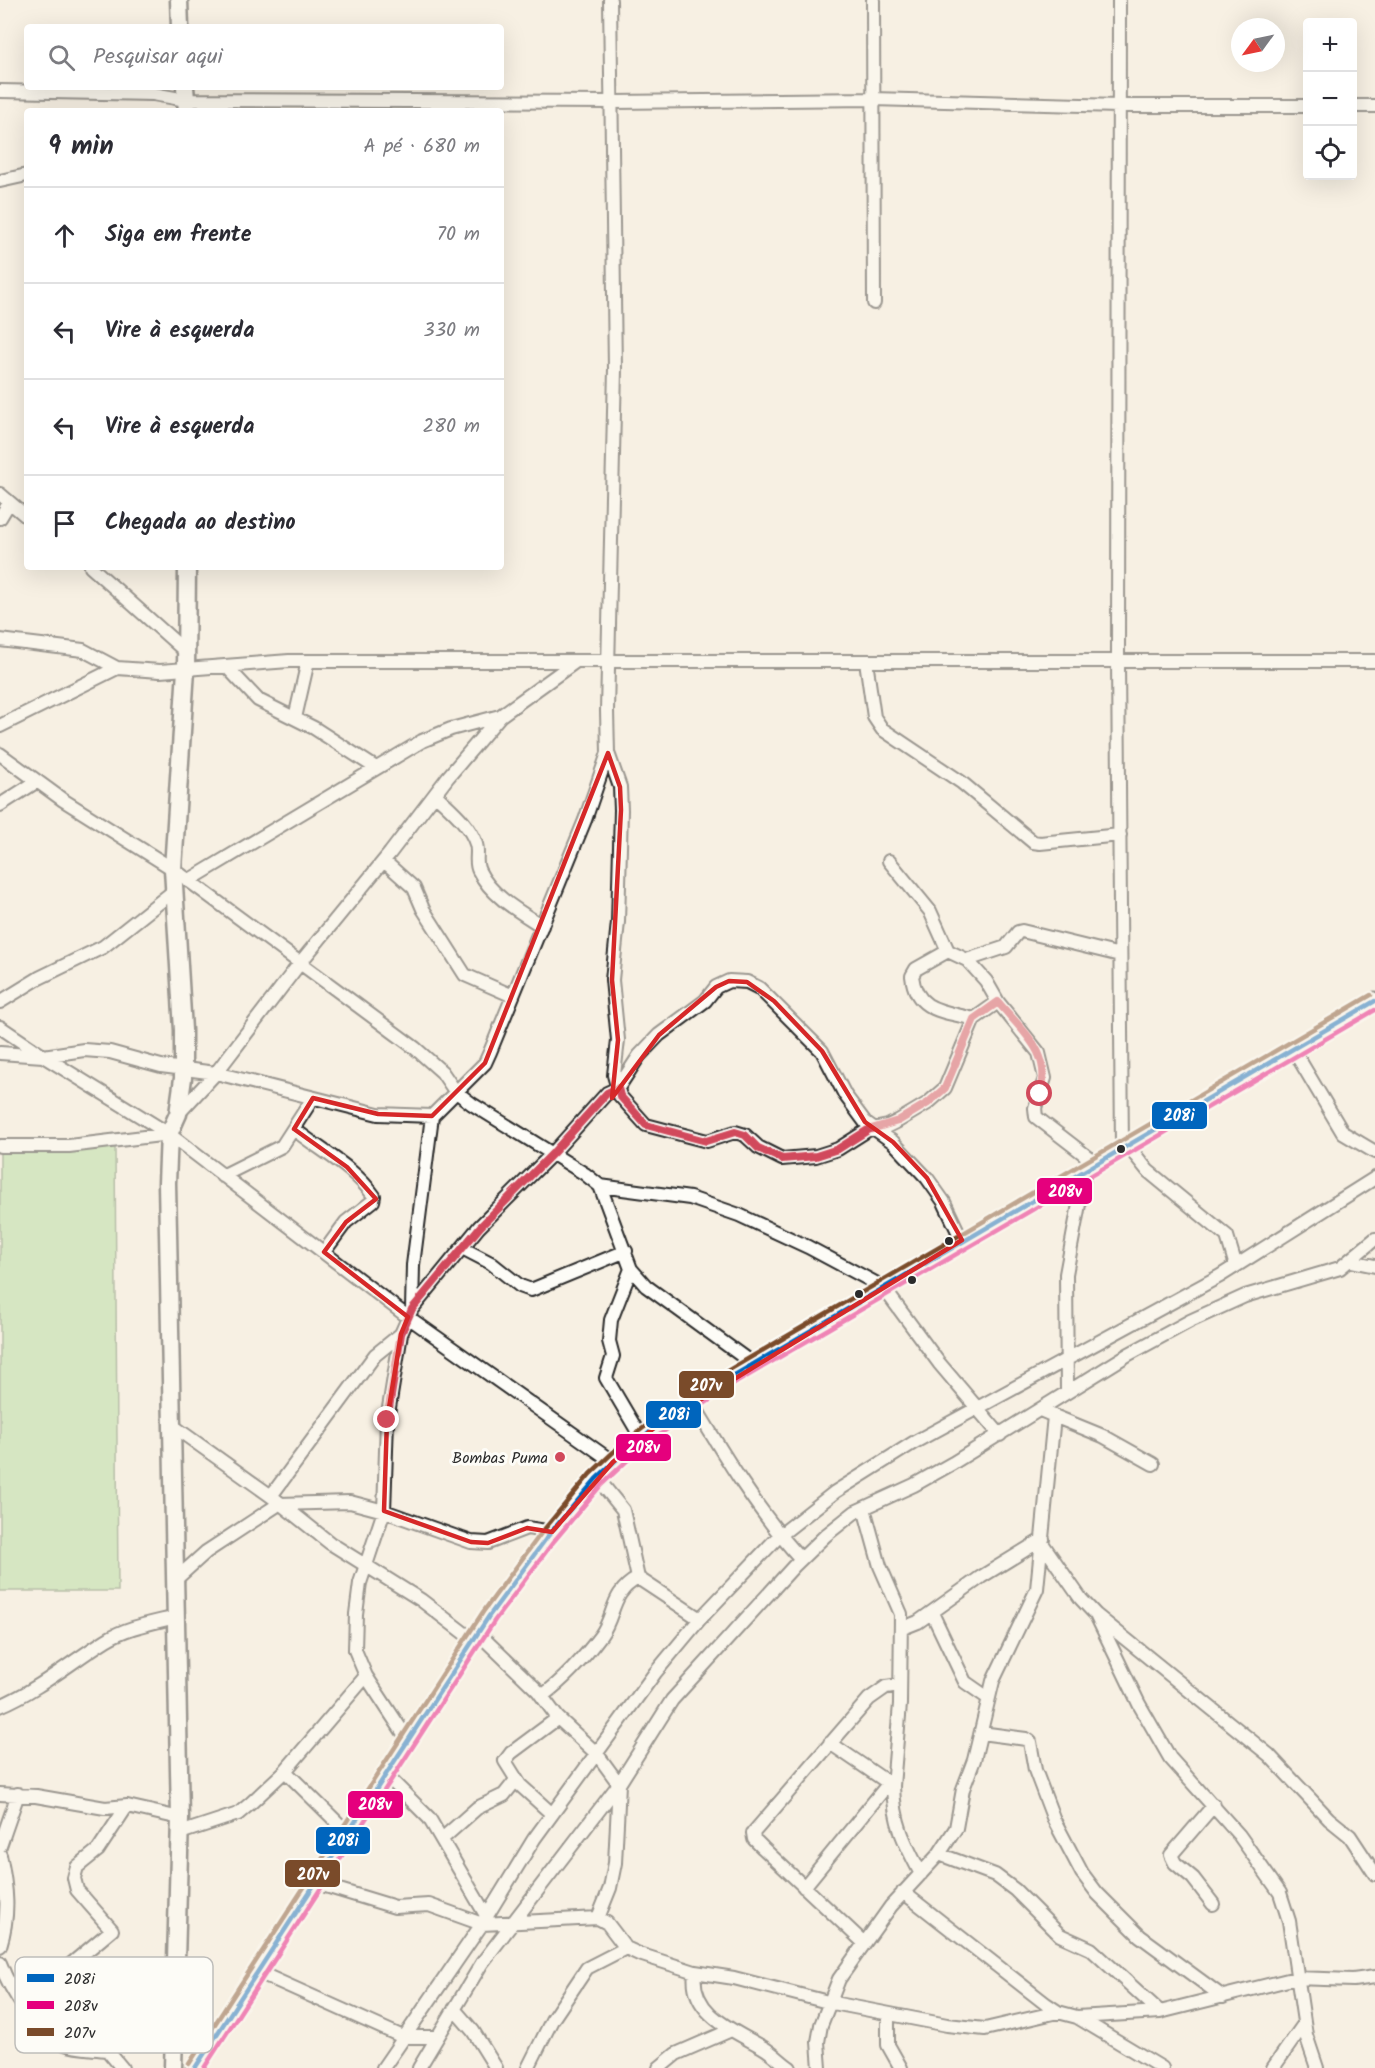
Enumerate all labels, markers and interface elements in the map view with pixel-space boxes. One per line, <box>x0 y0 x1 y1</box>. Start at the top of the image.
north arrow <box>1231 18 1285 72</box>
map controls <box>1303 18 1357 180</box>
button: + <box>1303 18 1357 72</box>
search box <box>24 24 504 90</box>
text: Pesquisar aqui <box>93 40 223 75</box>
icon: search <box>45 41 78 74</box>
button: − <box>1303 72 1357 126</box>
text: 9 min <box>48 126 114 168</box>
button: locate <box>1303 126 1357 180</box>
text: A pé · 680 m <box>364 131 480 163</box>
text: Siga em frente <box>105 218 251 253</box>
icon: ahead <box>48 219 81 252</box>
text: 70 m <box>437 219 480 251</box>
text: Vire à esquerda <box>105 314 254 349</box>
icon: left <box>48 315 81 348</box>
text: 330 m <box>423 315 480 347</box>
text: Vire à esquerda <box>105 410 254 445</box>
icon: left <box>48 411 81 444</box>
text: 280 m <box>422 411 480 443</box>
text: Chegada ao destino <box>105 506 296 541</box>
icon: arrive <box>48 507 81 540</box>
route start <box>1026 1080 1052 1106</box>
line badge: 208i <box>1151 1101 1208 1130</box>
text: 208i <box>1163 1104 1195 1129</box>
unlabelled marker <box>1115 1143 1127 1155</box>
line badge: 208v <box>1036 1177 1093 1205</box>
text: 208v <box>1048 1180 1083 1205</box>
unlabelled marker <box>943 1235 955 1247</box>
unlabelled marker <box>906 1274 918 1286</box>
unlabelled marker <box>853 1288 865 1300</box>
line badge: 207v <box>678 1370 735 1399</box>
text: 207v <box>690 1374 723 1399</box>
line badge: 208i <box>645 1400 702 1429</box>
text: 208i <box>658 1403 690 1428</box>
route end <box>373 1406 399 1432</box>
line badge: 208v <box>615 1433 672 1462</box>
text: 208v <box>626 1436 661 1461</box>
place label: Bombas Puma <box>452 1446 548 1471</box>
marker: Bombas Puma <box>553 1450 567 1464</box>
line badge: 208v <box>347 1790 404 1819</box>
text: 208v <box>358 1793 393 1818</box>
line badge: 208i <box>315 1826 371 1855</box>
text: 208i <box>327 1829 359 1854</box>
line badge: 207v <box>284 1859 341 1888</box>
text: 207v <box>297 1863 330 1888</box>
legend <box>15 1957 213 2053</box>
text: 208i <box>64 1967 96 1992</box>
text: 208v <box>64 1994 98 2019</box>
text: 207v <box>64 2021 96 2046</box>

